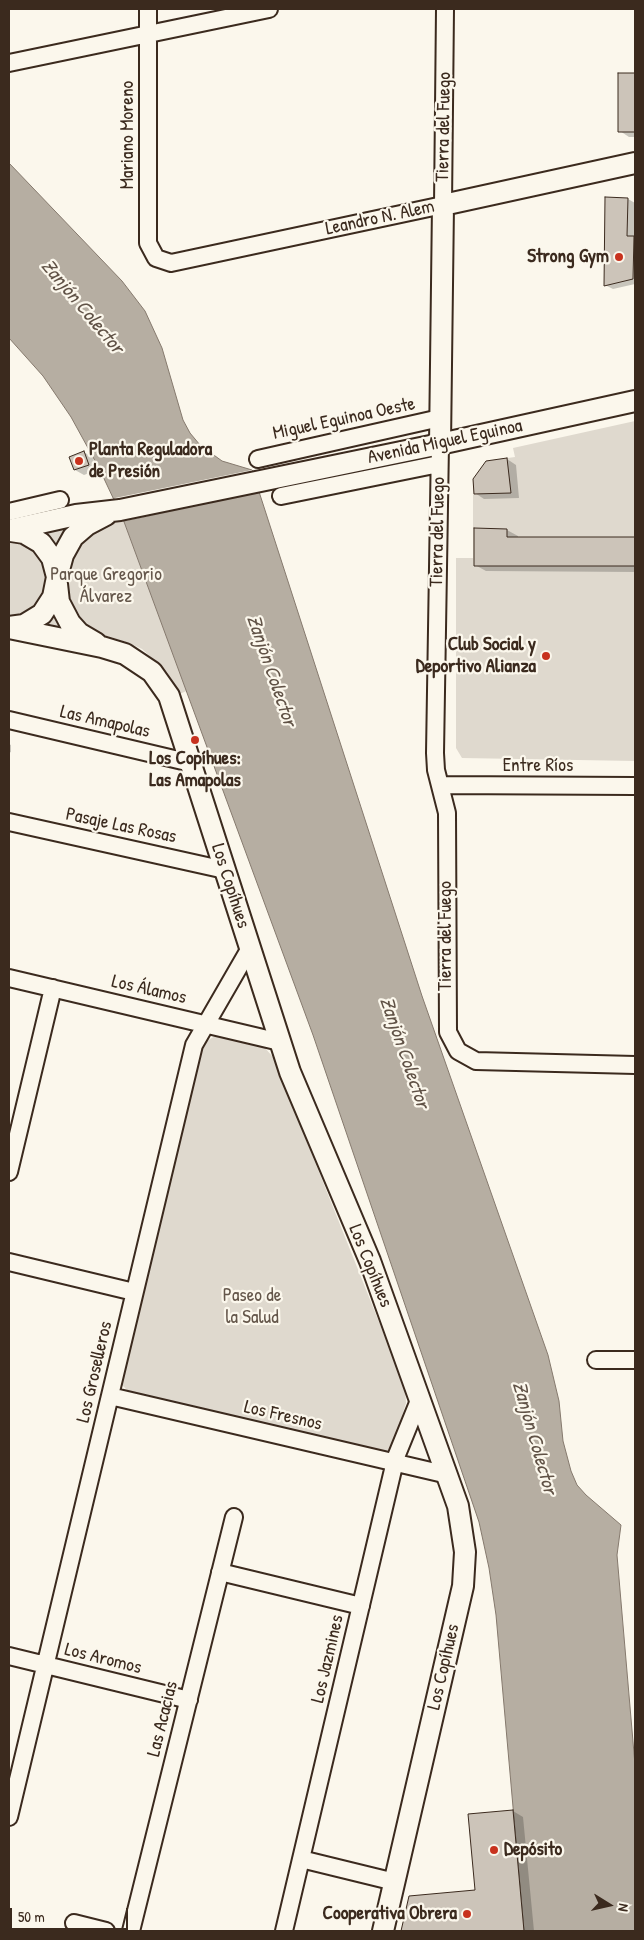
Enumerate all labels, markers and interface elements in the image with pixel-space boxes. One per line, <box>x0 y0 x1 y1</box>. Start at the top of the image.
street label: Tierra del Fuego <box>432 72 456 182</box>
street label: Mariano Moreno <box>117 81 139 189</box>
street label: Leandro N. Alem <box>323 195 437 241</box>
place label: Strong Gym <box>527 246 609 268</box>
marker: Strong Gym <box>613 251 625 263</box>
water label: Zanjón Colector <box>35 255 129 359</box>
street label: Miguel Eguinoa Oeste <box>271 393 417 445</box>
street label: Avenida Miguel Eguinoa <box>366 414 524 470</box>
place label: Planta Reguladora de Presión <box>89 439 212 483</box>
marker: Planta Reguladora de Presión <box>73 455 85 467</box>
street label: Tierra del Fuego <box>426 477 450 587</box>
park label: Parque Gregorio Álvarez <box>50 564 162 608</box>
water label: Zanjón Colector <box>241 612 301 730</box>
place label: Club Social y Deportivo Alianza <box>416 634 536 678</box>
marker: Club Social y Deportivo Alianza <box>540 650 552 662</box>
street label: Las Amapolas <box>58 701 152 743</box>
marker: Los Copíhues: Las Amapolas <box>189 734 201 746</box>
place label: Los Copíhues: Las Amapolas <box>149 748 241 792</box>
street label: Entre Ríos <box>503 755 573 777</box>
street label: Pasaje Las Rosas <box>64 803 178 849</box>
street label: Los Copíhues <box>206 841 254 931</box>
street label: Tierra del Fuego <box>435 881 457 991</box>
street label: Los Álamos <box>109 970 189 1010</box>
water label: Zanjón Colector <box>374 994 434 1112</box>
street label: Los Copíhues <box>343 1221 397 1311</box>
park label: Paseo de la Salud <box>223 1285 281 1329</box>
street label: Los Groselleros <box>72 1319 118 1425</box>
water label: Zanjón Colector <box>506 1379 562 1497</box>
street label: Los Fresnos <box>242 1396 324 1436</box>
street label: Los Jazmines <box>307 1613 349 1705</box>
street label: Los Copíhues <box>423 1622 465 1712</box>
street label: Los Aromos <box>62 1638 144 1680</box>
street label: Las Acacias <box>143 1679 183 1759</box>
place label: Depósito <box>504 1839 562 1861</box>
marker: Depósito <box>488 1844 500 1856</box>
north arrow <box>584 1880 634 1930</box>
scale bar <box>12 1898 130 1930</box>
text: N <box>614 1902 634 1913</box>
place label: Cooperativa Obrera <box>323 1903 457 1925</box>
text: 50 m <box>18 1906 45 1927</box>
marker: Cooperativa Obrera <box>461 1908 473 1920</box>

